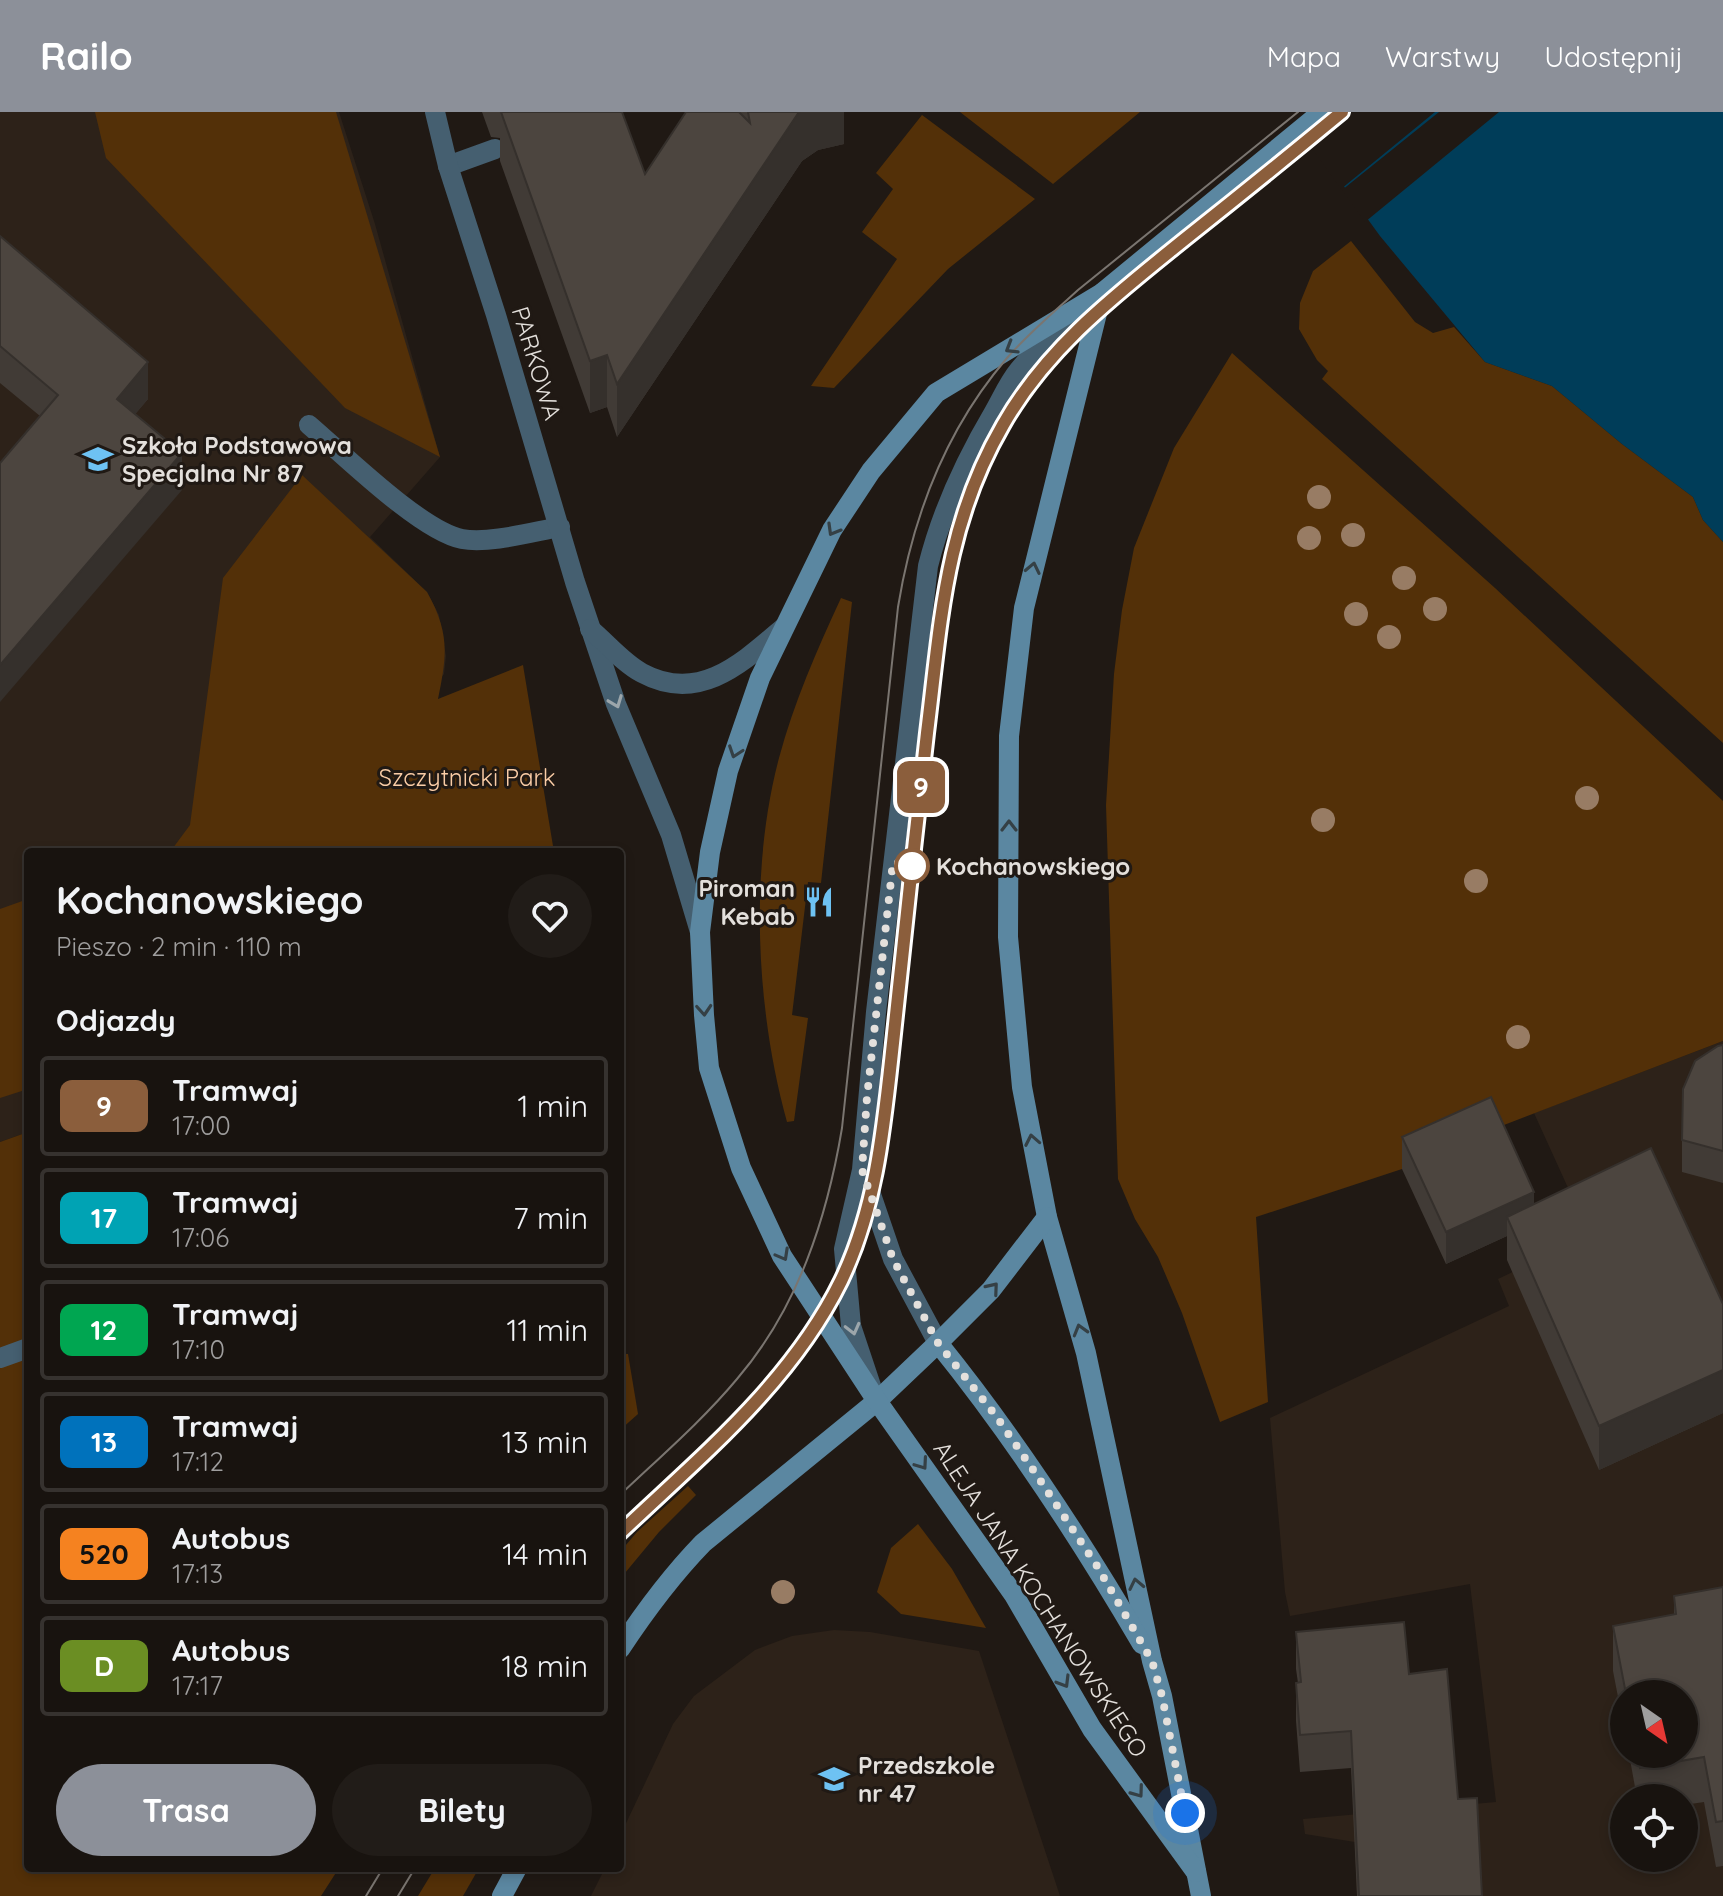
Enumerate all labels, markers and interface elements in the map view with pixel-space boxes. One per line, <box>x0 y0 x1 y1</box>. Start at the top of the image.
text: Railo <box>40 32 133 80</box>
text: Mapa <box>1267 39 1341 74</box>
text: Warstwy <box>1385 39 1500 74</box>
text: Udostępnij <box>1544 39 1683 74</box>
street label: PARKOWA <box>506 303 568 423</box>
one-way arrow <box>1005 338 1020 353</box>
place label: Szkoła Podstawowa Specjalna Nr 87 <box>122 430 352 488</box>
school or university icon: Szkoła Podstawowa Specjalna Nr 87 <box>81 442 115 476</box>
one-way arrow <box>827 521 843 536</box>
one-way arrow <box>1024 562 1041 575</box>
one-way arrow <box>606 695 623 709</box>
one-way arrow <box>728 744 744 758</box>
line badge: 9 <box>895 761 947 813</box>
park label: Szczytnicki Park <box>378 762 556 792</box>
text: 9 <box>913 769 929 804</box>
one-way arrow <box>1000 819 1018 832</box>
marker: Kochanowskiego <box>895 849 929 883</box>
place label: Kochanowskiego <box>936 851 1130 881</box>
place label: Piroman Kebab <box>698 873 795 931</box>
button: heart <box>508 874 592 958</box>
text: Kochanowskiego <box>56 876 363 924</box>
restaurant icon: Piroman Kebab <box>802 885 836 919</box>
text: Pieszo · 2 min · 110 m <box>56 930 302 963</box>
text: Odjazdy <box>56 1001 176 1039</box>
one-way arrow <box>695 1004 712 1017</box>
text: Tramwaj <box>172 1071 298 1109</box>
text: 1 min <box>518 1087 588 1125</box>
text: 9 <box>96 1088 112 1123</box>
text: 17:00 <box>172 1109 231 1142</box>
one-way arrow <box>1024 1134 1041 1148</box>
text: Tramwaj <box>172 1183 298 1221</box>
text: 7 min <box>513 1199 588 1237</box>
text: 17 <box>91 1200 117 1235</box>
text: 17:06 <box>172 1221 229 1254</box>
one-way arrow <box>773 1247 789 1261</box>
one-way arrow <box>983 1282 998 1297</box>
text: Tramwaj <box>172 1295 298 1333</box>
text: 11 min <box>506 1311 588 1349</box>
text: 12 <box>91 1312 117 1347</box>
one-way arrow <box>844 1322 861 1336</box>
one-way arrow <box>1073 1324 1089 1338</box>
text: 17:10 <box>172 1333 225 1366</box>
text: Tramwaj <box>172 1407 298 1445</box>
text: 13 min <box>502 1423 588 1461</box>
text: 13 <box>91 1424 117 1459</box>
street label: ALEJA JANA KOCHANOWSKIEGO <box>927 1435 1155 1763</box>
text: 17:12 <box>172 1445 224 1478</box>
one-way arrow <box>912 1455 927 1469</box>
text: Autobus <box>172 1519 290 1557</box>
text: 14 min <box>502 1535 588 1573</box>
text: 520 <box>79 1536 129 1571</box>
text: 17:13 <box>172 1557 223 1590</box>
one-way arrow <box>1128 1578 1145 1592</box>
text: Autobus <box>172 1631 290 1669</box>
text: 18 min <box>501 1647 588 1685</box>
text: D <box>94 1648 114 1683</box>
text: 17:17 <box>172 1669 223 1702</box>
one-way arrow <box>1054 1673 1070 1688</box>
north arrow <box>1610 1680 1698 1768</box>
map controls <box>1610 1680 1698 1872</box>
place label: Przedszkole nr 47 <box>858 1750 995 1808</box>
school or university icon: Przedszkole nr 47 <box>817 1762 851 1796</box>
button: Trasa <box>56 1764 316 1856</box>
button: Bilety <box>332 1764 592 1856</box>
one-way arrow <box>1128 1783 1142 1798</box>
button: locate <box>1610 1784 1698 1872</box>
your location <box>1165 1793 1205 1833</box>

